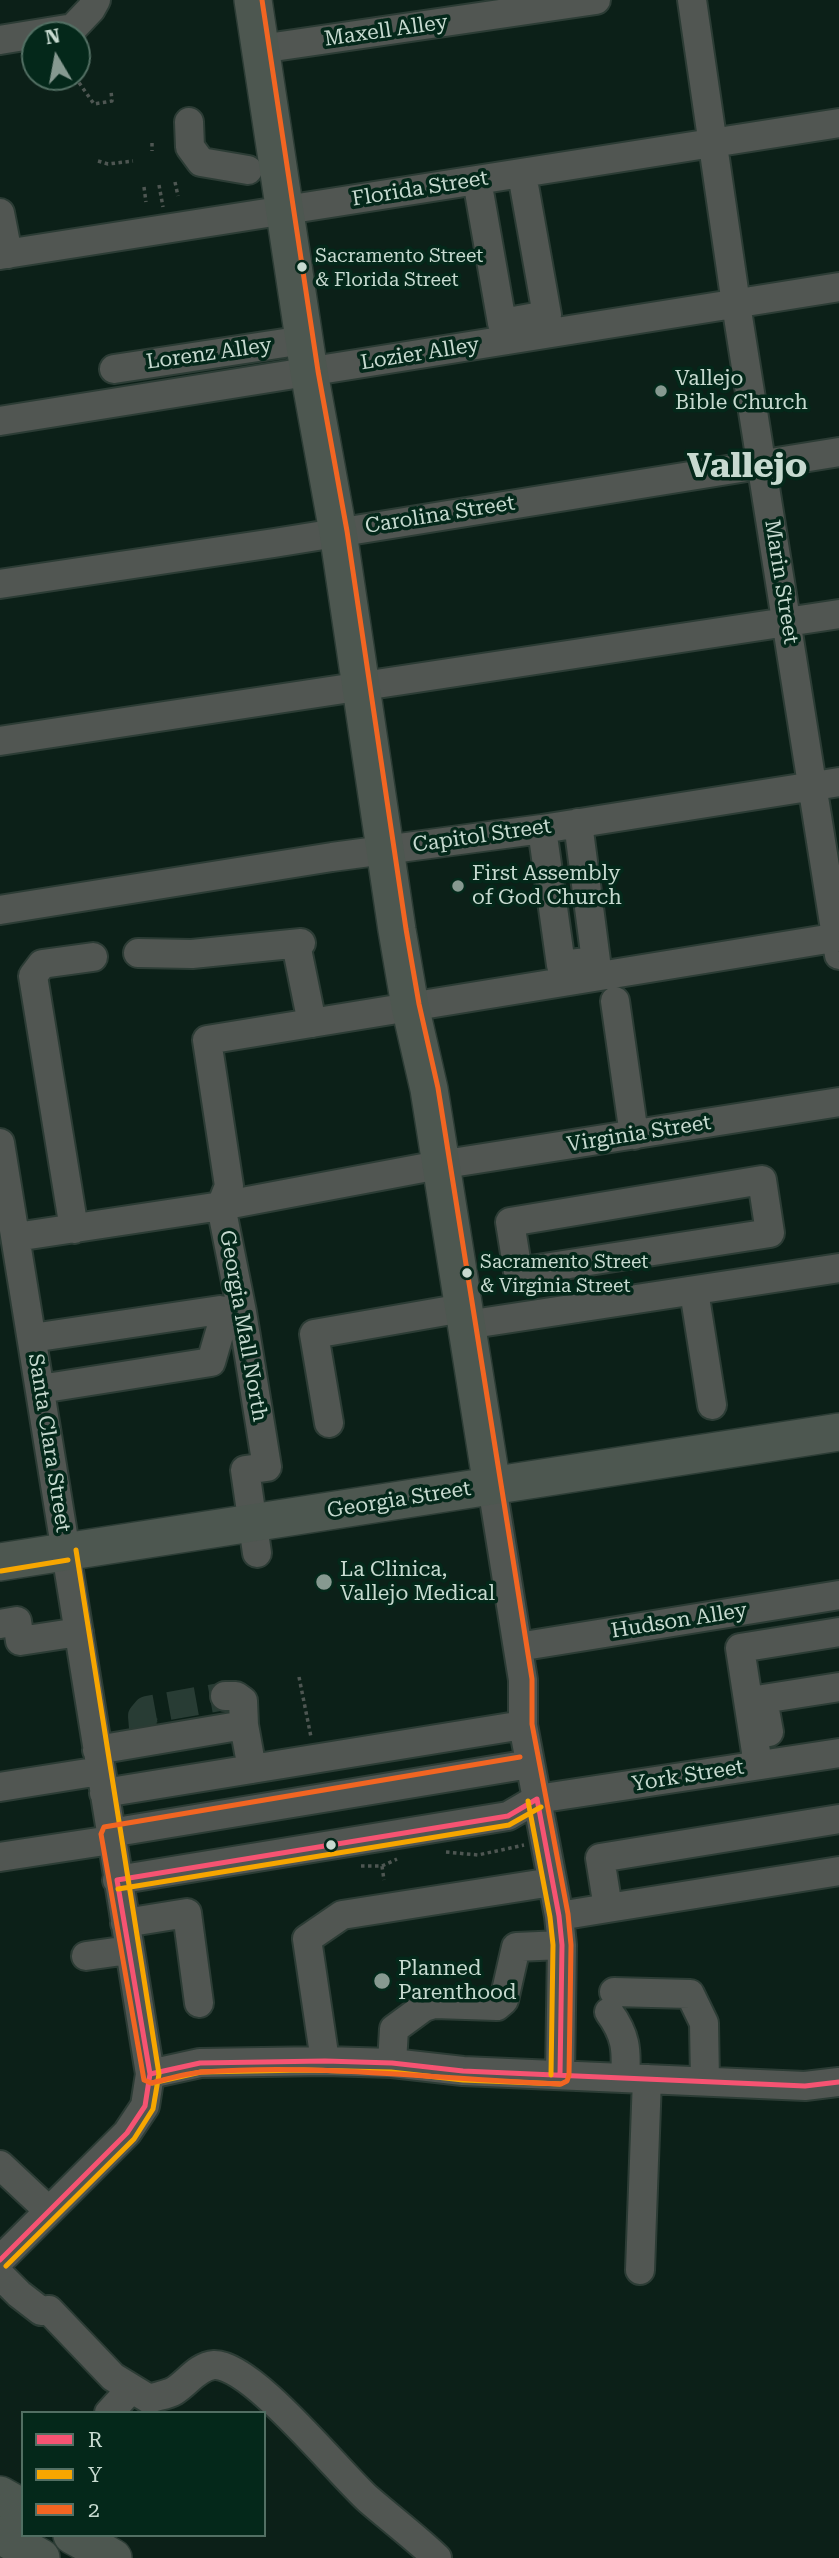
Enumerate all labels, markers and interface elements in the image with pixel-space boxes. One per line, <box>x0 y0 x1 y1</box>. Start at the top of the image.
street label: Maxell Alley <box>323 10 449 52</box>
north arrow <box>21 21 91 91</box>
text: N <box>43 24 62 49</box>
street label: Florida Street <box>350 166 490 212</box>
place label: Sacramento Street & Florida Street <box>315 245 483 289</box>
marker: Sacramento Street & Florida Street <box>295 260 309 274</box>
street label: Lozier Alley <box>359 332 481 376</box>
street label: Lorenz Alley <box>145 333 273 375</box>
place label: Vallejo Bible Church <box>675 366 808 416</box>
marker: Vallejo Bible Church <box>653 383 669 399</box>
district label: Vallejo <box>687 446 807 488</box>
street label: Carolina Street <box>363 491 517 539</box>
street label: Marin Street <box>759 518 803 646</box>
street label: Capitol Street <box>411 814 553 858</box>
place label: First Assembly of God Church <box>472 861 622 911</box>
marker: First Assembly of God Church <box>450 878 466 894</box>
street label: Virginia Street <box>565 1110 713 1158</box>
street label: Georgia Mall North <box>214 1228 272 1424</box>
place label: Sacramento Street & Virginia Street <box>480 1251 648 1295</box>
marker: Sacramento Street & Virginia Street <box>460 1266 474 1280</box>
street label: Santa Clara Street <box>22 1352 76 1534</box>
street label: Georgia Street <box>325 1476 473 1524</box>
place label: La Clinica, Vallejo Medical <box>340 1557 495 1607</box>
marker: La Clinica, Vallejo Medical <box>314 1572 334 1592</box>
street label: Hudson Alley <box>609 1598 749 1644</box>
street label: York Street <box>630 1755 746 1797</box>
unlabelled marker <box>324 1838 338 1852</box>
place label: Planned Parenthood <box>398 1956 516 2006</box>
marker: Planned Parenthood <box>372 1971 392 1991</box>
legend <box>21 2411 266 2537</box>
text: R <box>88 2428 103 2452</box>
text: Y <box>88 2463 102 2487</box>
text: 2 <box>88 2498 100 2522</box>

